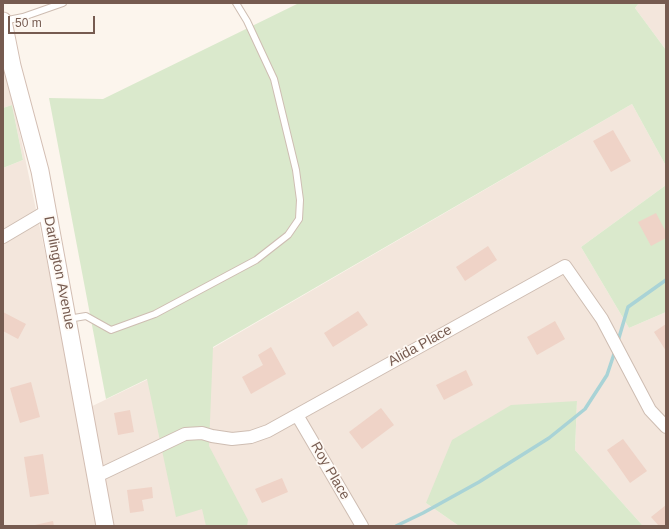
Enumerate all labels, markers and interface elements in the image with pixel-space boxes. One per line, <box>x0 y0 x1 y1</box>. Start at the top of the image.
scale bar <box>10 8 97 34</box>
text: 50 m <box>15 16 42 30</box>
street label: Darlington Avenue <box>40 215 78 331</box>
street label: Alida Place <box>385 322 455 370</box>
street label: Roy Place <box>307 439 353 503</box>

